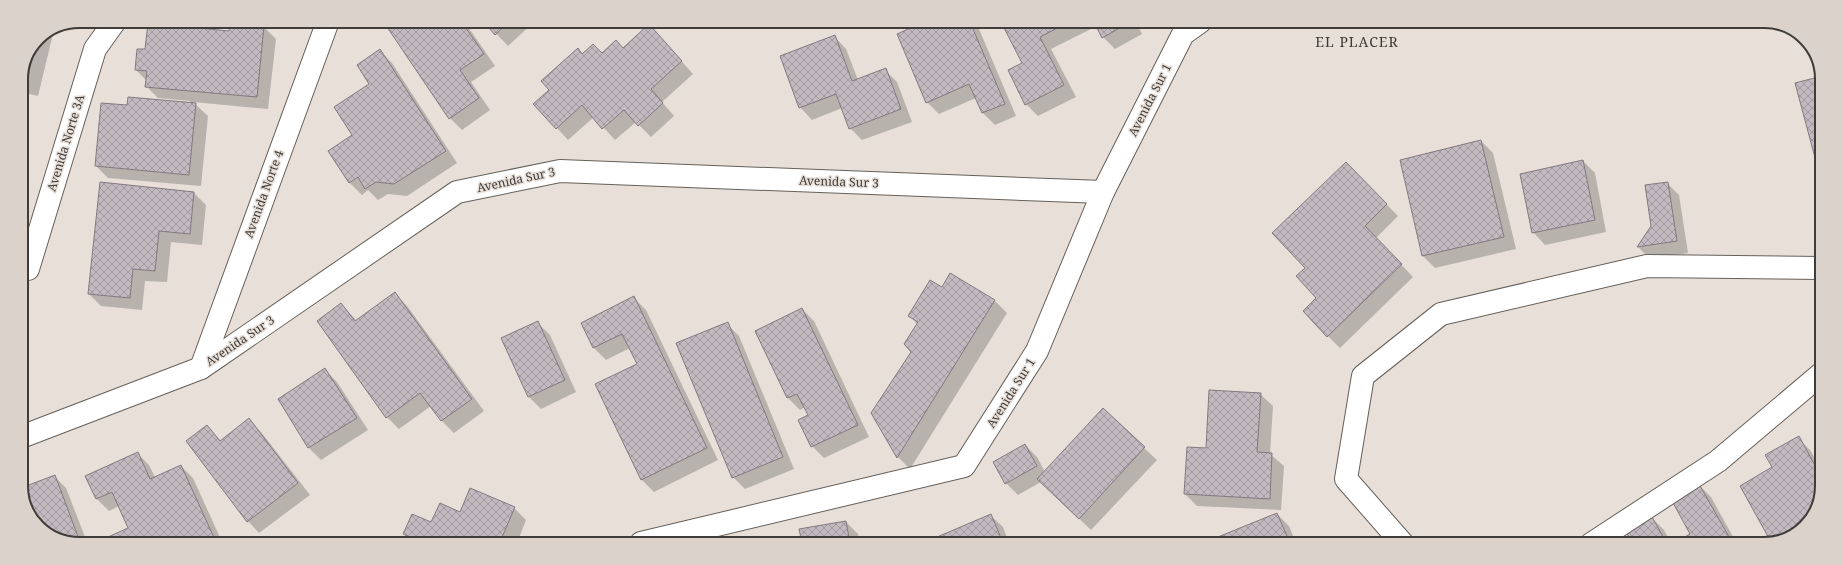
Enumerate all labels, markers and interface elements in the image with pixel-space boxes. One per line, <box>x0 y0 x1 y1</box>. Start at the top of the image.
district label: EL PLACER <box>1315 32 1399 51</box>
street label: Avenida Sur 1 <box>1124 60 1175 139</box>
street label: Avenida Norte 3A <box>43 92 89 193</box>
street label: Avenida Norte 4 <box>240 147 287 240</box>
street label: Avenida Sur 3 <box>475 163 557 196</box>
street label: Avenida Sur 3 <box>799 172 879 191</box>
street label: Avenida Sur 3 <box>202 311 278 370</box>
street label: Avenida Sur 1 <box>982 354 1039 431</box>

